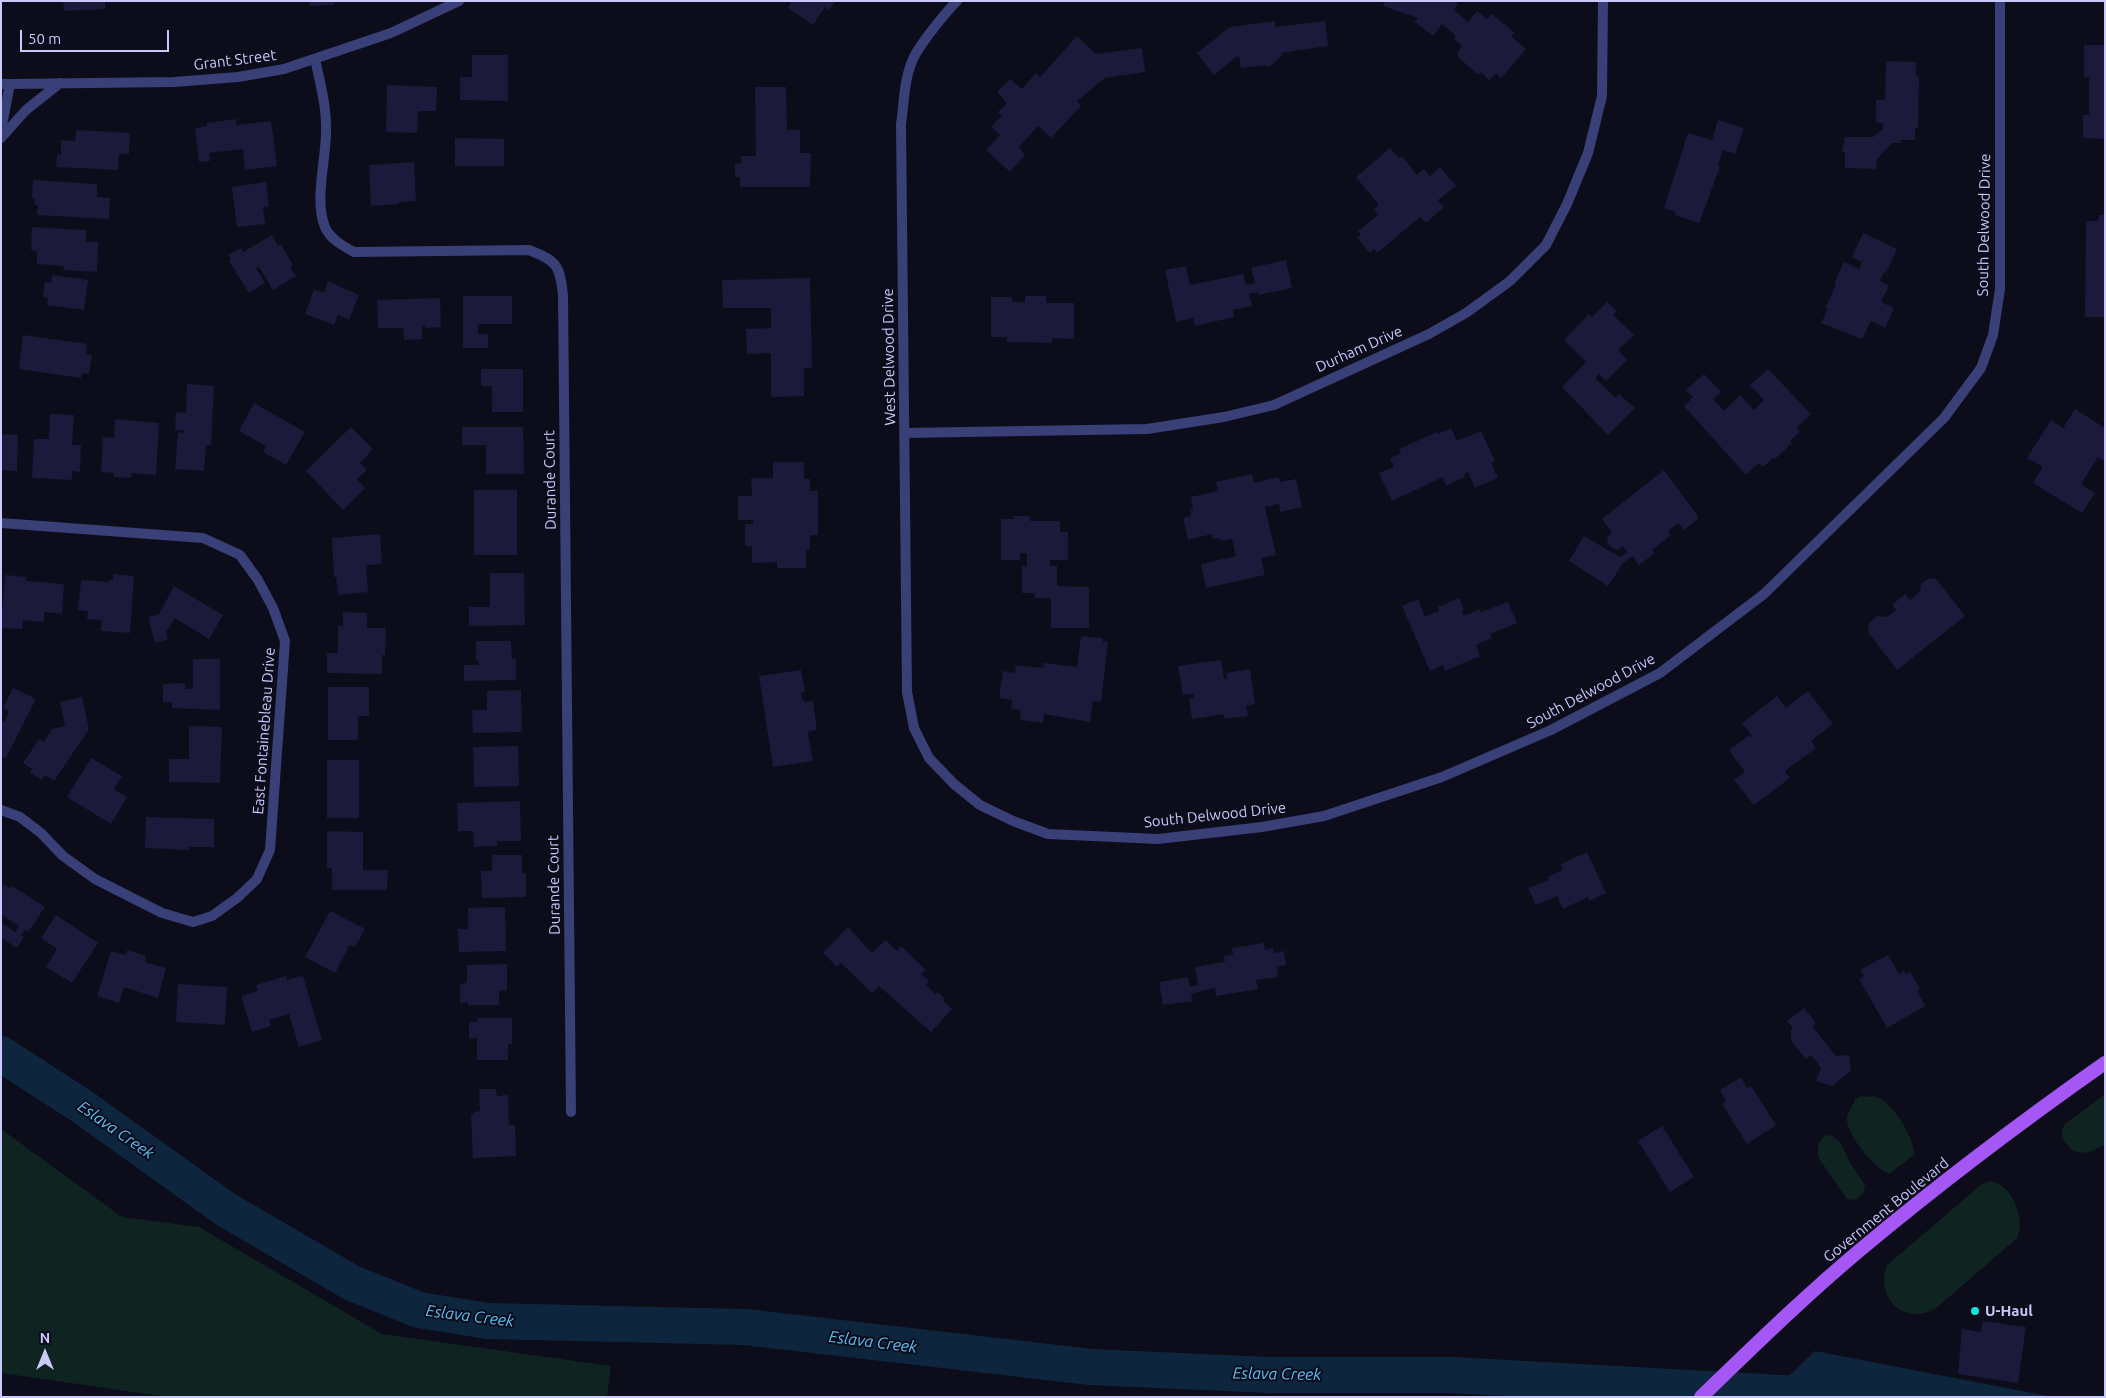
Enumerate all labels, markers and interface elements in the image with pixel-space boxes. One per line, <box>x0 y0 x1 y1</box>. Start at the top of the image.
scale bar <box>22 20 171 52</box>
text: 50 m <box>28 30 61 47</box>
street label: Grant Street <box>193 46 277 74</box>
street label: South Delwood Drive <box>1974 153 1994 297</box>
street label: West Delwood Drive <box>879 288 899 426</box>
street label: Durham Drive <box>1313 322 1405 376</box>
street label: Durande Court <box>540 430 560 530</box>
street label: East Fontainebleau Drive <box>249 647 279 815</box>
street label: South Delwood Drive <box>1524 650 1658 732</box>
street label: South Delwood Drive <box>1143 799 1287 831</box>
street label: Durande Court <box>544 835 564 935</box>
water label: Eslava Creek <box>74 1097 158 1163</box>
street label: Government Boulevard <box>1820 1154 1952 1266</box>
water label: Eslava Creek <box>425 1301 515 1331</box>
place label: U-Haul <box>1985 1302 2033 1320</box>
marker: U-Haul <box>1969 1305 1981 1317</box>
water label: Eslava Creek <box>828 1327 918 1357</box>
north arrow <box>20 1328 70 1378</box>
text: N <box>40 1330 50 1346</box>
water label: Eslava Creek <box>1232 1364 1322 1384</box>

